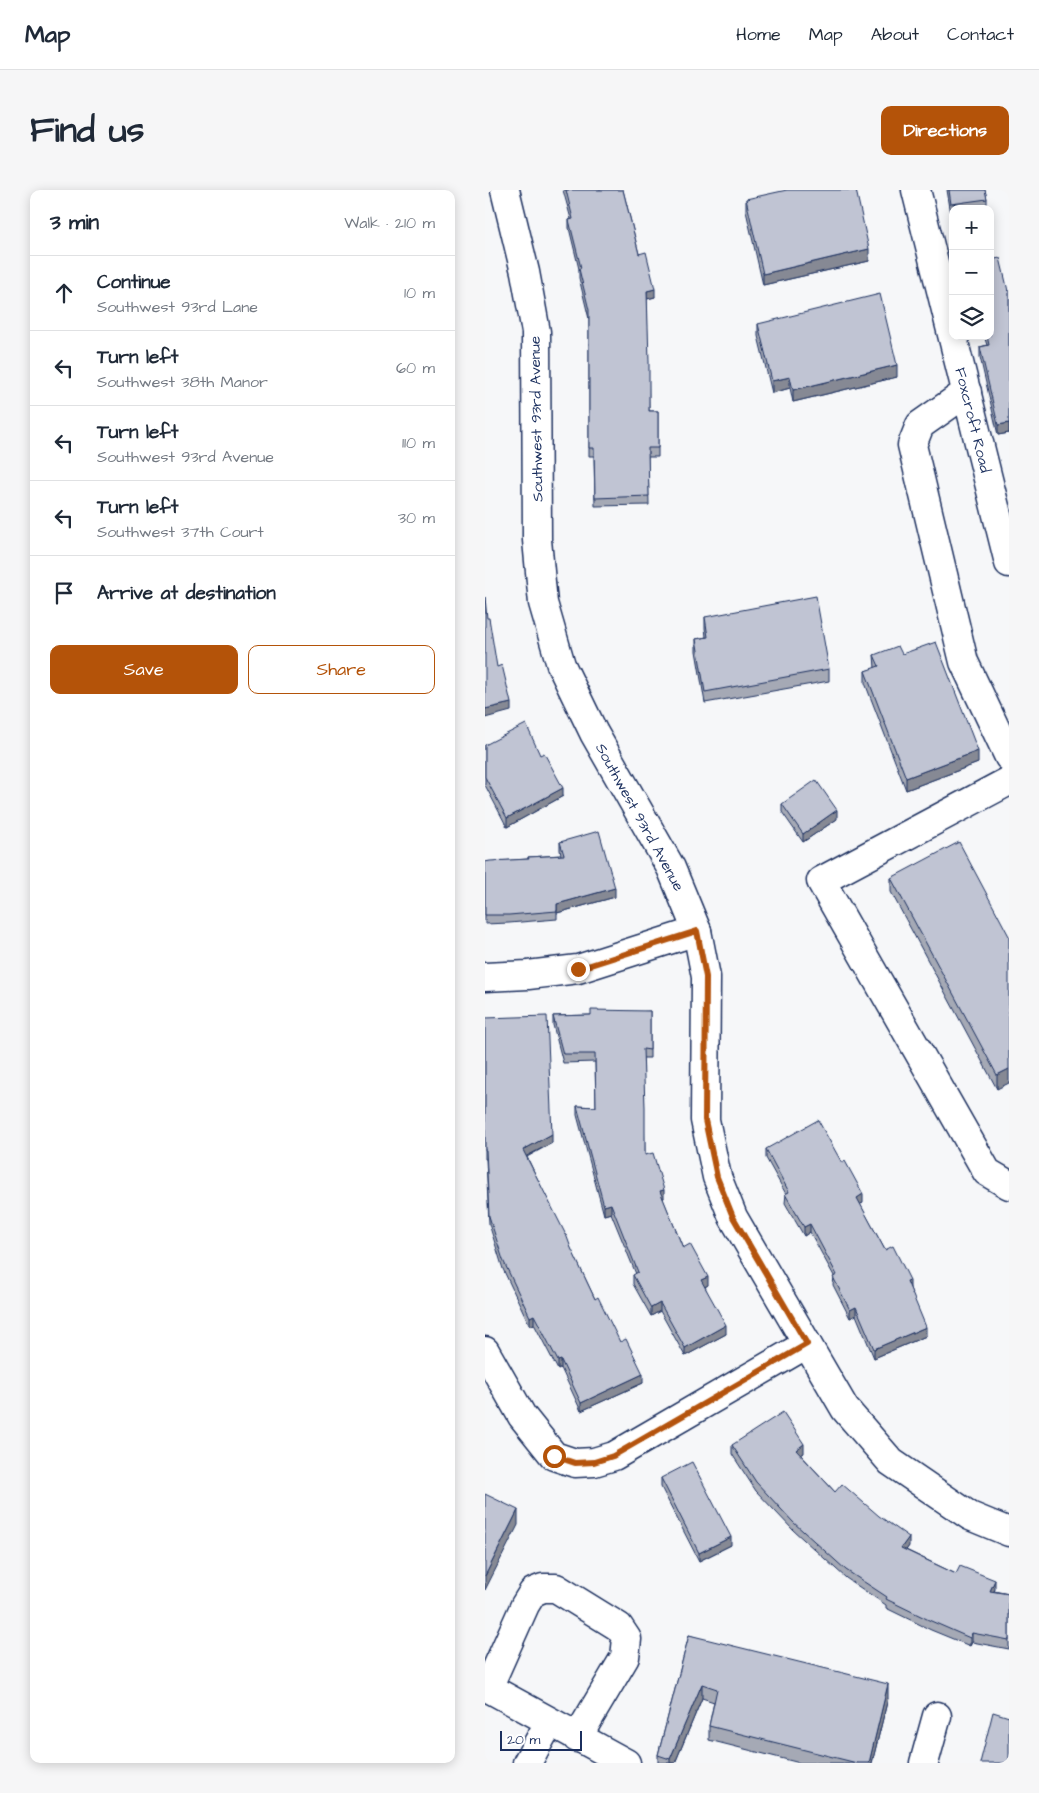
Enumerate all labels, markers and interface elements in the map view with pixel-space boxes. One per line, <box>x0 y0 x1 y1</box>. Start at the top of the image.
text: Map <box>25 18 70 52</box>
text: Home <box>736 22 781 47</box>
text: Map <box>809 22 843 47</box>
text: About <box>871 22 919 47</box>
text: Contact <box>947 22 1014 47</box>
text: Find us <box>30 106 144 155</box>
button: Directions <box>881 106 1009 155</box>
map controls <box>949 205 994 340</box>
button: + <box>949 205 994 250</box>
text: 3 min <box>50 208 99 237</box>
text: Walk · 210 m <box>344 212 435 234</box>
button: − <box>949 250 994 295</box>
text: Continue <box>97 269 171 296</box>
icon: ahead <box>50 279 78 307</box>
text: 10 m <box>404 282 435 304</box>
button: layers <box>949 295 994 340</box>
text: Southwest 93rd Lane <box>97 296 258 318</box>
street label: Southwest 93rd Avenue <box>525 336 548 502</box>
text: Turn left <box>97 344 178 371</box>
icon: left <box>50 354 78 382</box>
text: 60 m <box>396 357 435 379</box>
street label: Foxcroft Road <box>949 365 996 475</box>
text: Southwest 38th Manor <box>97 371 268 393</box>
text: Turn left <box>97 419 178 446</box>
icon: left <box>50 429 78 457</box>
text: 110 m <box>402 432 435 454</box>
text: Southwest 93rd Avenue <box>97 446 274 468</box>
text: Turn left <box>97 494 178 521</box>
icon: left <box>50 504 78 532</box>
text: 30 m <box>398 507 435 529</box>
text: Southwest 37th Court <box>97 521 264 543</box>
icon: arrive <box>50 579 78 607</box>
text: Arrive at destination <box>97 580 276 607</box>
button: Save <box>50 645 238 694</box>
button: Share <box>248 645 435 694</box>
street label: Southwest 93rd Avenue <box>590 740 689 895</box>
route end <box>567 958 590 981</box>
route start <box>543 1445 566 1468</box>
scale bar <box>500 1728 583 1751</box>
text: 20 m <box>507 1730 540 1750</box>

